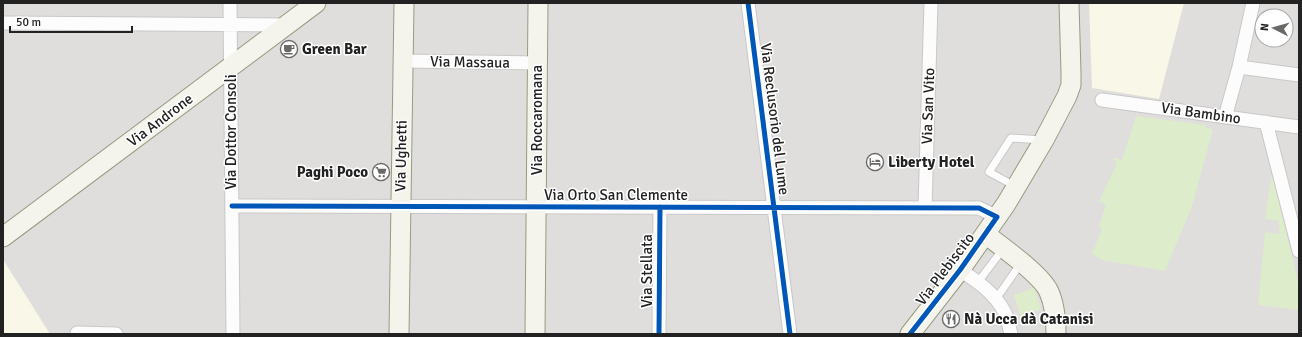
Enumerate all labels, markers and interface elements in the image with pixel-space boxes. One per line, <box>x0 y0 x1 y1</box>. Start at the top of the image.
scale bar <box>10 8 132 34</box>
north arrow <box>1254 8 1294 48</box>
text: 50 m <box>16 15 41 30</box>
text: N <box>1258 23 1271 31</box>
cafe icon: Green Bar <box>279 39 299 59</box>
place label: Green Bar <box>302 40 367 58</box>
street label: Via Reclusorio del Lume <box>757 42 793 196</box>
street label: Via Massaua <box>430 52 510 72</box>
street label: Via Roccaromana <box>528 65 546 175</box>
street label: Via San Vito <box>918 67 938 145</box>
street label: Via Dottor Consoli <box>222 74 240 190</box>
street label: Via Androne <box>124 89 196 151</box>
street label: Via Bambino <box>1160 99 1242 128</box>
street label: Via Ughetti <box>391 120 411 192</box>
hotel icon: Liberty Hotel <box>865 152 885 172</box>
place label: Liberty Hotel <box>888 153 975 171</box>
supermarket icon: Paghi Poco <box>371 162 391 182</box>
place label: Paghi Poco <box>297 163 368 181</box>
street label: Via Orto San Clemente <box>544 186 688 204</box>
street label: Via Plebiscito <box>912 229 978 309</box>
street label: Via Stellata <box>638 234 656 308</box>
restaurant icon: Nà Ucca dà Catanisi <box>941 309 961 329</box>
place label: Nà Ucca dà Catanisi <box>964 310 1094 328</box>

